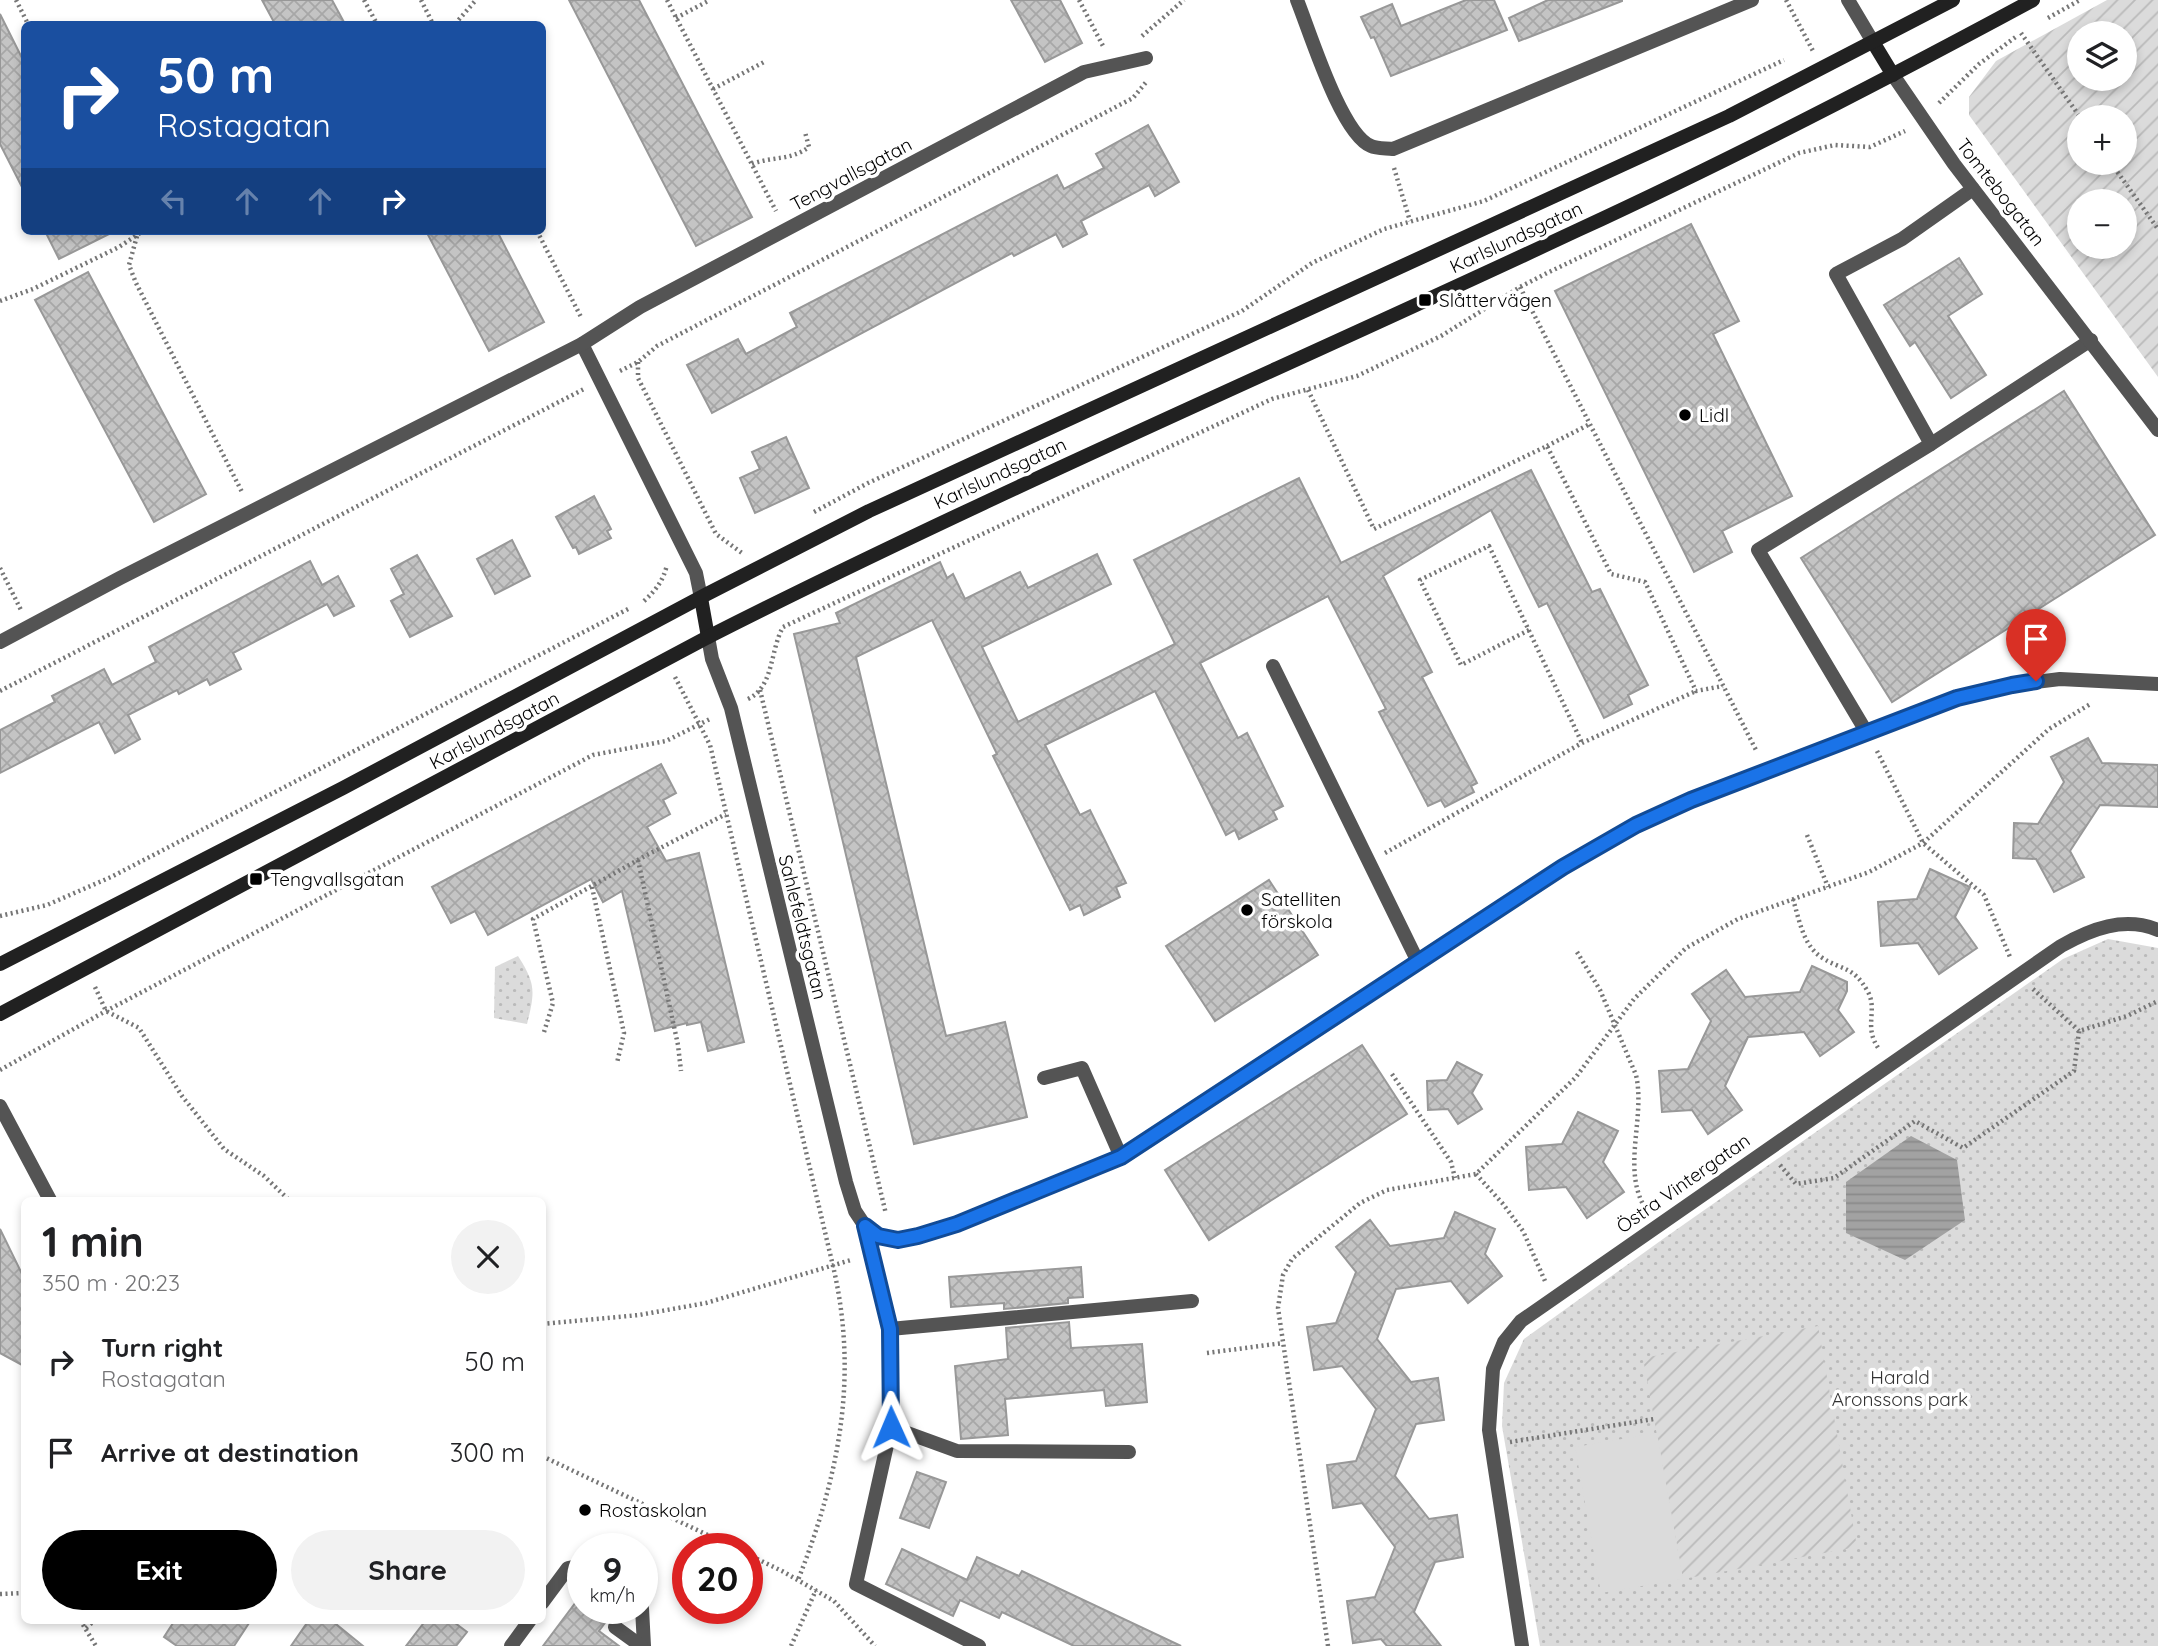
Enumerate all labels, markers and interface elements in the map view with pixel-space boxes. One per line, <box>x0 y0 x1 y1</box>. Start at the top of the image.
map controls <box>2067 21 2137 259</box>
button: layers <box>2067 21 2137 91</box>
text: 50 m <box>157 44 274 105</box>
icon: right <box>42 49 133 140</box>
text: Rostagatan <box>157 105 331 145</box>
button: + <box>2067 105 2137 175</box>
street label: Tengvallsgatan <box>786 132 916 216</box>
street label: Tomtebogatan <box>1951 133 2051 251</box>
icon: left <box>155 182 193 220</box>
icon: ahead <box>228 182 266 220</box>
icon: ahead <box>301 182 339 220</box>
icon: right <box>374 182 412 220</box>
button: − <box>2067 189 2137 259</box>
street label: Karlslundsgatan <box>1446 196 1586 278</box>
place label: Slåttervägen <box>1439 288 1552 312</box>
marker: Slåttervägen <box>1417 292 1433 308</box>
place label: Lidl <box>1699 403 1729 427</box>
marker: Lidl <box>1677 407 1693 423</box>
street label: Karlslundsgatan <box>930 432 1070 514</box>
pin <box>2006 609 2066 681</box>
icon: arrive <box>2017 620 2055 658</box>
street label: Karlslundsgatan <box>425 686 563 774</box>
street label: Sahlefeldtsgatan <box>773 852 833 1002</box>
place label: Tengvallsgatan <box>270 867 404 891</box>
marker: Tengvallsgatan <box>248 871 264 887</box>
place label: Satelliten förskola <box>1261 887 1341 933</box>
marker: Satelliten förskola <box>1239 902 1255 918</box>
street label: Östra Vintergatan <box>1612 1128 1754 1238</box>
text: 1 min <box>42 1215 144 1268</box>
button: close <box>451 1220 525 1294</box>
text: 350 m · 20:23 <box>42 1268 180 1297</box>
text: Turn right <box>101 1331 223 1364</box>
icon: right <box>42 1343 80 1381</box>
text: 50 m <box>465 1345 525 1378</box>
text: Rostagatan <box>101 1364 226 1393</box>
park label: Harald Aronssons park <box>1832 1365 1968 1411</box>
position arrow <box>854 1390 928 1464</box>
icon: arrive <box>42 1434 80 1472</box>
text: Arrive at destination <box>101 1436 359 1469</box>
text: 300 m <box>450 1436 525 1469</box>
place label: Rostaskolan <box>599 1498 707 1522</box>
marker: Rostaskolan <box>577 1502 593 1518</box>
button: Exit <box>42 1530 277 1610</box>
button: Share <box>291 1530 525 1610</box>
speed limit sign: 20 <box>672 1533 763 1624</box>
text: 9 <box>603 1547 622 1591</box>
text: km/h <box>590 1584 635 1607</box>

